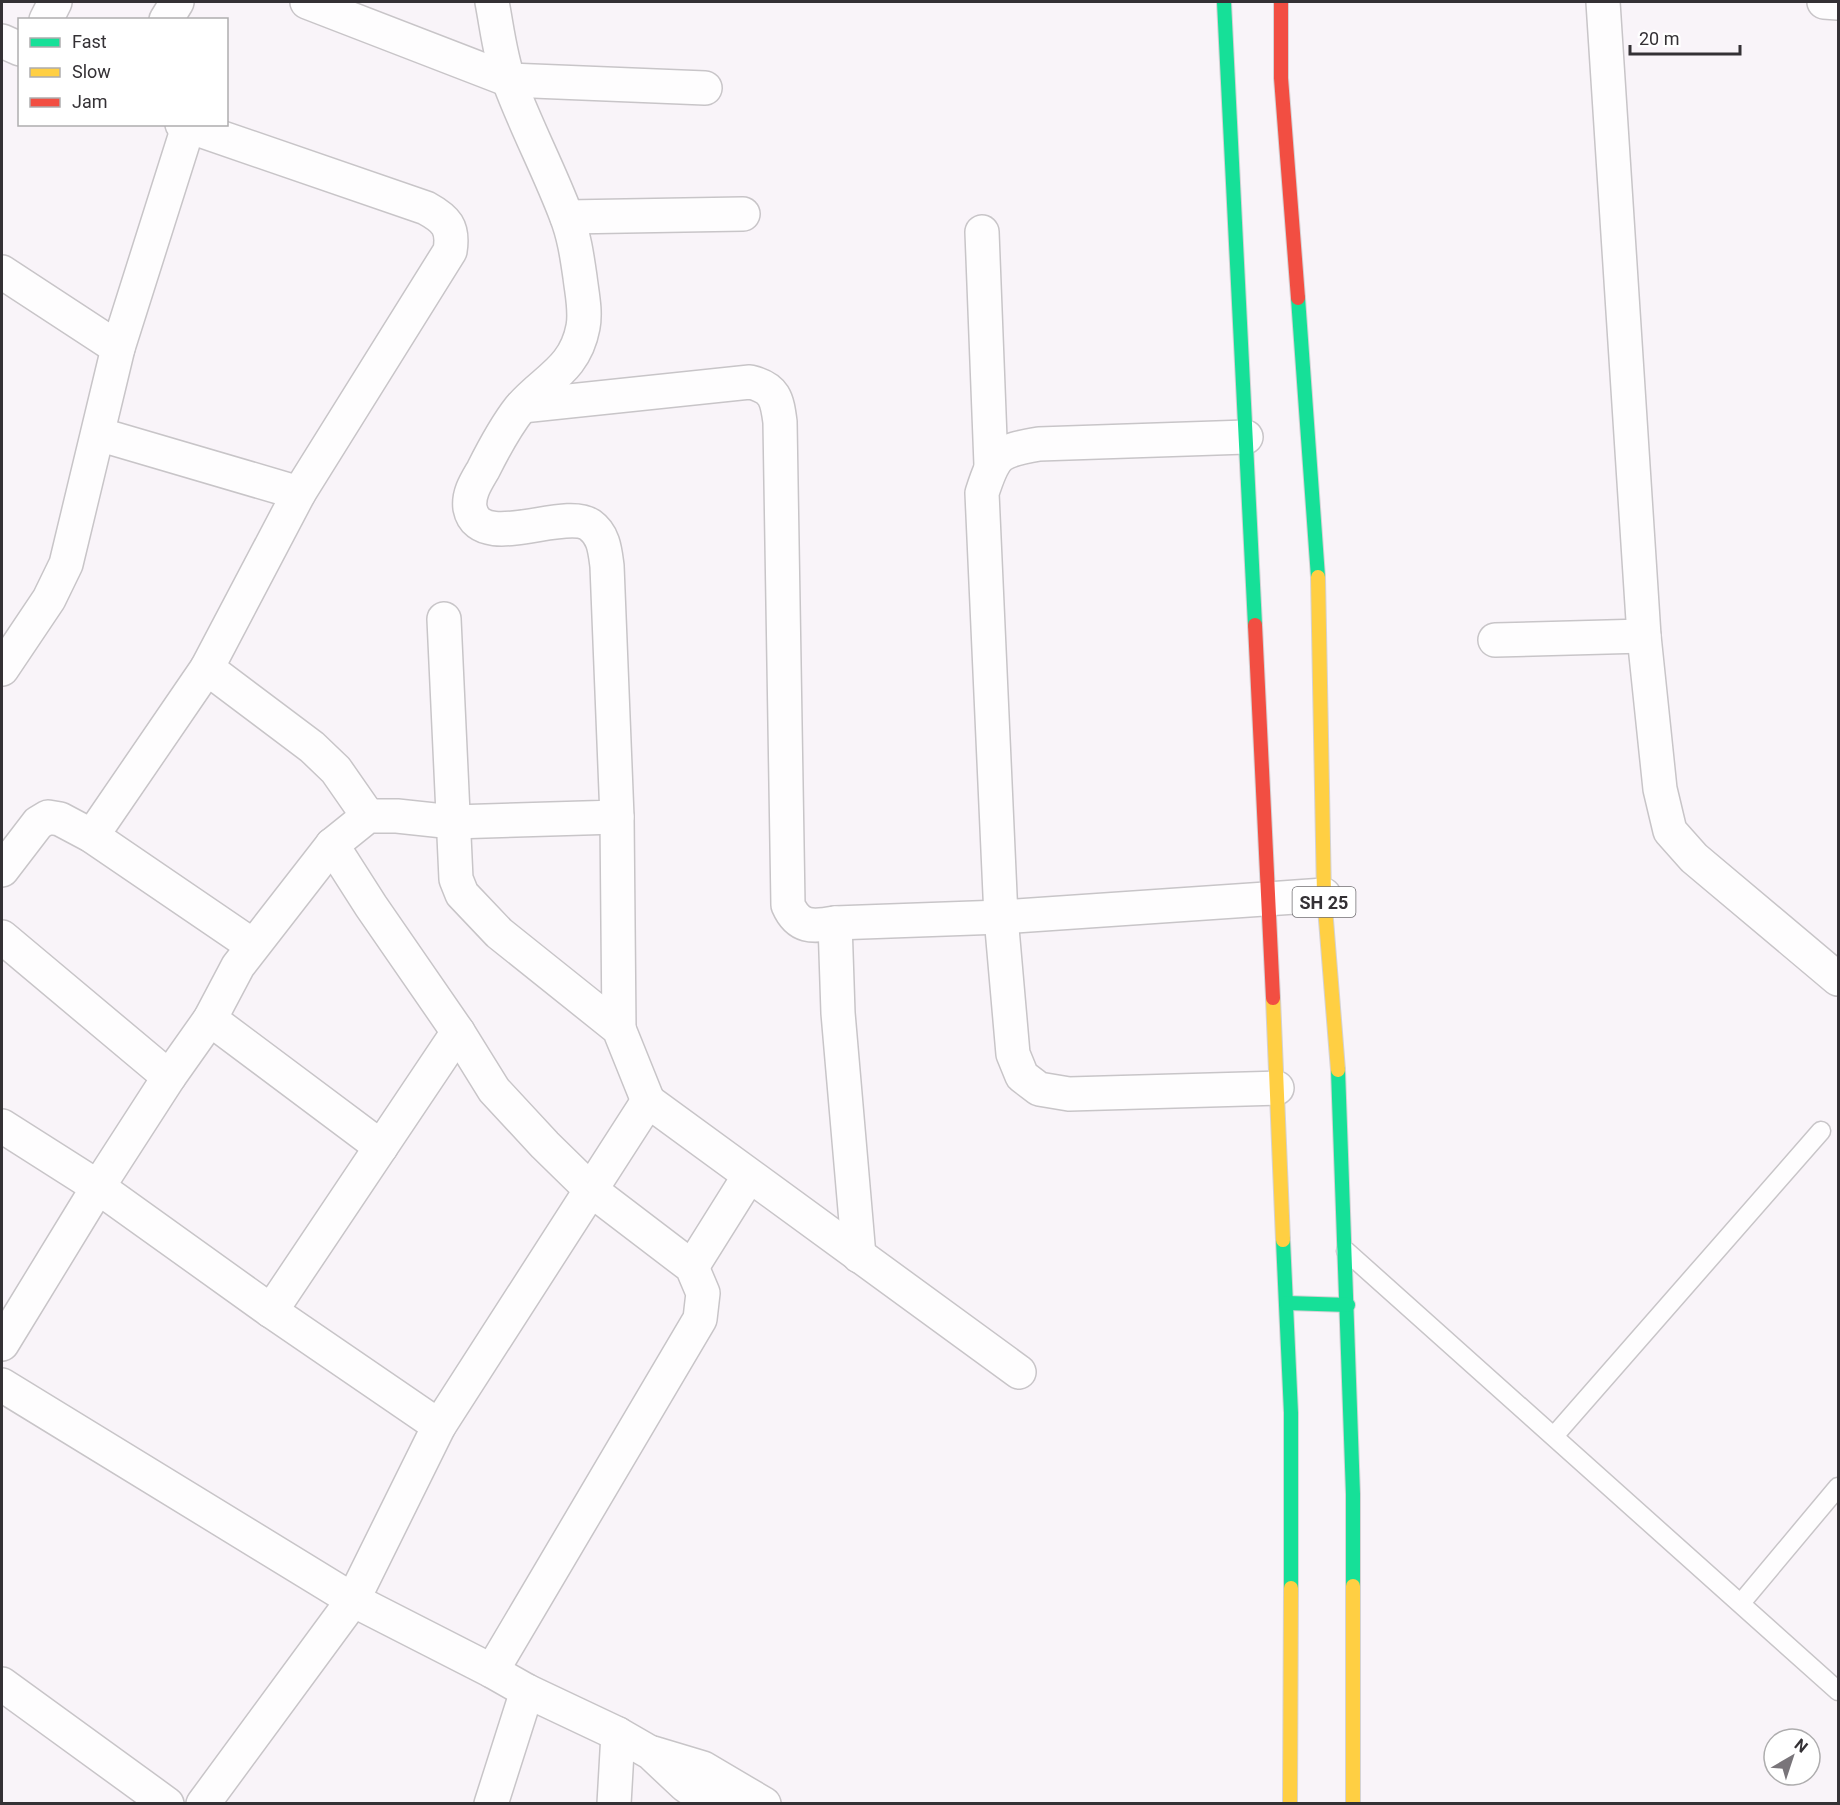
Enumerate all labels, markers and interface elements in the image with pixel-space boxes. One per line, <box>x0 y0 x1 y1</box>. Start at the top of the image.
legend <box>18 18 228 126</box>
scale bar <box>1630 18 1740 56</box>
text: 20 m <box>1639 28 1679 49</box>
text: Fast <box>72 31 107 52</box>
text: Slow <box>72 61 111 82</box>
text: Jam <box>72 91 108 112</box>
road number: SH 25 <box>1292 887 1356 917</box>
north arrow <box>1762 1727 1822 1787</box>
text: N <box>1791 1735 1811 1757</box>

